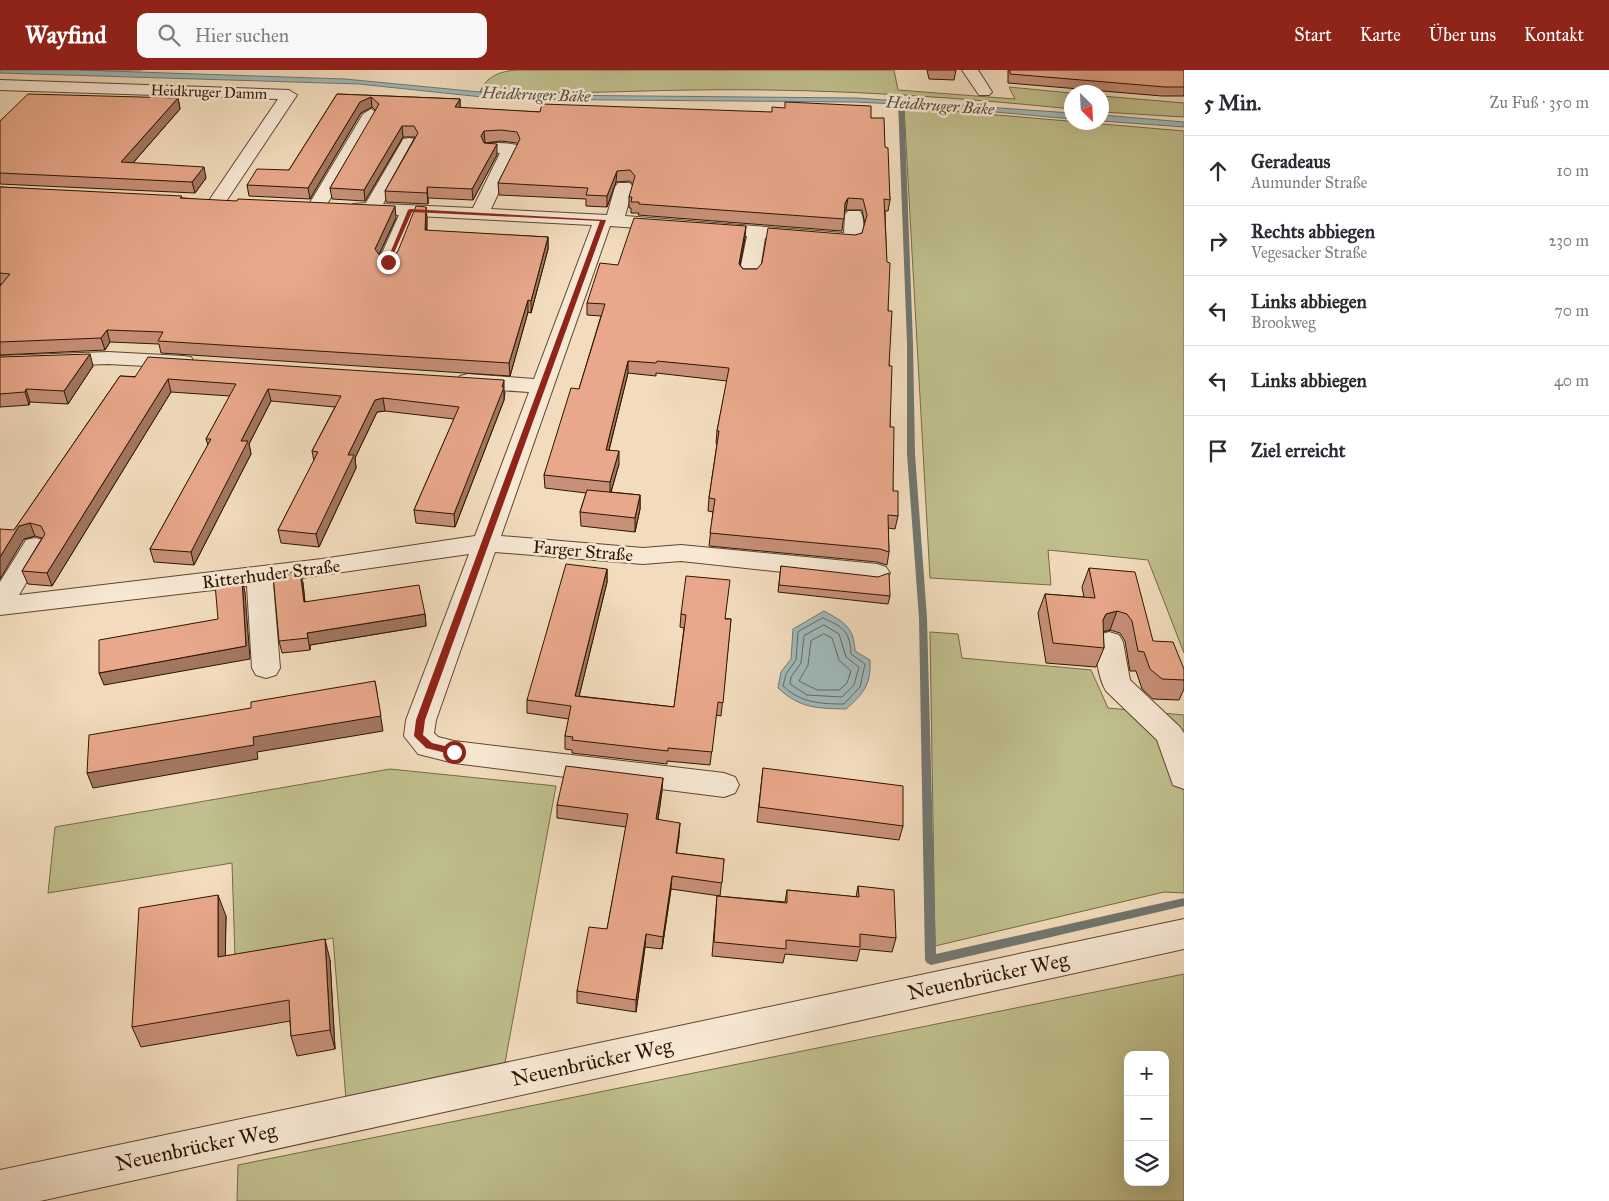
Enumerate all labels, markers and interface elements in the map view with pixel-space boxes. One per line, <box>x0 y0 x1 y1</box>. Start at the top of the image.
search box <box>137 13 487 58</box>
text: Wayfind <box>25 20 107 50</box>
icon: search <box>155 21 183 49</box>
text: Hier suchen <box>195 24 289 47</box>
text: Start <box>1294 24 1332 46</box>
text: Karte <box>1360 24 1401 46</box>
text: Über uns <box>1429 24 1496 46</box>
text: Kontakt <box>1524 24 1584 46</box>
street label: Heidkruger Damm <box>150 81 268 103</box>
water label: Heidkruger Bäke <box>480 83 592 106</box>
north arrow <box>1064 85 1109 130</box>
text: 5 Min. <box>1204 90 1261 116</box>
water label: Heidkruger Bäke <box>884 92 996 119</box>
text: Zu Fuß · 350 m <box>1490 93 1589 112</box>
text: Geradeaus <box>1251 150 1330 173</box>
icon: ahead <box>1204 157 1232 185</box>
text: 10 m <box>1557 161 1589 180</box>
text: Aumunder Straße <box>1251 173 1367 192</box>
text: Rechts abbiegen <box>1251 220 1375 243</box>
icon: right <box>1204 227 1232 255</box>
text: 230 m <box>1549 231 1589 250</box>
text: Vegesacker Straße <box>1251 243 1367 262</box>
route end <box>377 251 400 274</box>
text: Links abbiegen <box>1251 290 1367 313</box>
icon: left <box>1204 297 1232 325</box>
text: 70 m <box>1554 301 1589 320</box>
text: Brookweg <box>1251 313 1316 332</box>
icon: left <box>1204 367 1232 395</box>
text: Links abbiegen <box>1251 369 1367 392</box>
text: 40 m <box>1554 371 1589 390</box>
icon: arrive <box>1204 437 1232 465</box>
text: Ziel erreicht <box>1251 439 1345 462</box>
street label: Farger Straße <box>532 536 634 567</box>
street label: Ritterhuder Straße <box>201 555 341 593</box>
route start <box>443 741 466 764</box>
street label: Neuenbrücker Weg <box>905 946 1071 1006</box>
street label: Neuenbrücker Weg <box>509 1032 675 1092</box>
map controls <box>1124 1051 1169 1186</box>
button: + <box>1124 1051 1169 1096</box>
button: − <box>1124 1096 1169 1141</box>
street label: Neuenbrücker Weg <box>113 1117 279 1177</box>
button: layers <box>1124 1141 1169 1186</box>

